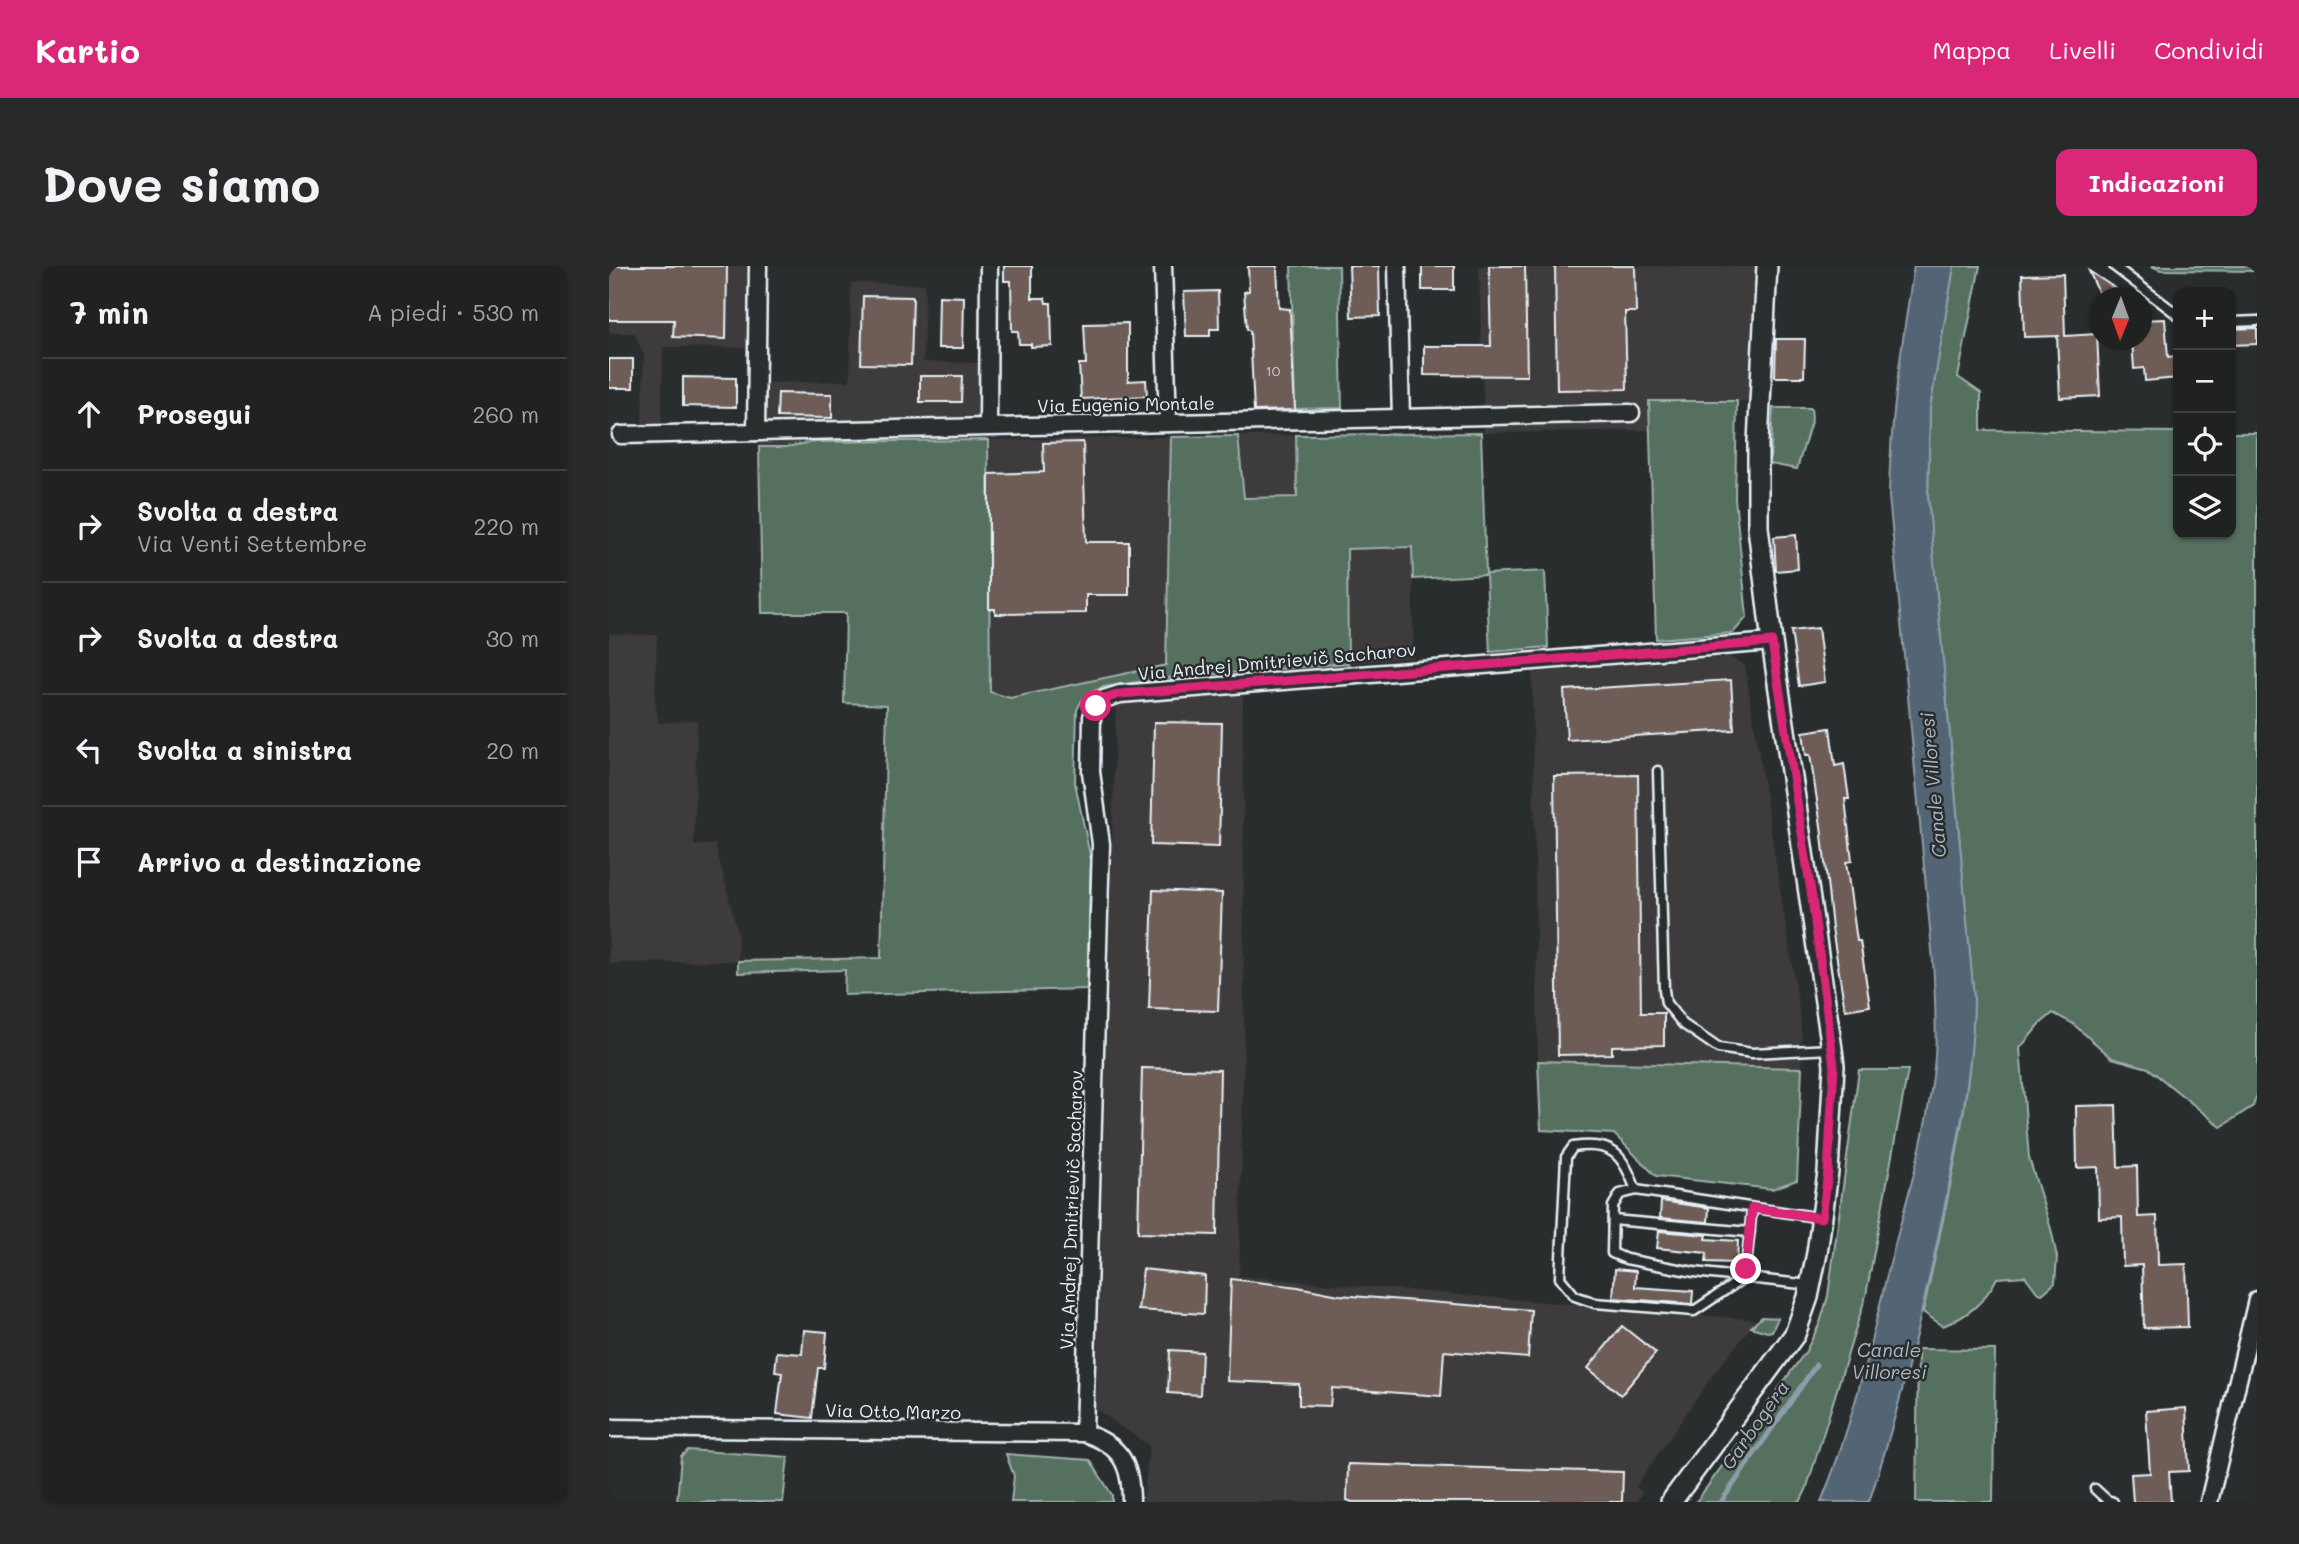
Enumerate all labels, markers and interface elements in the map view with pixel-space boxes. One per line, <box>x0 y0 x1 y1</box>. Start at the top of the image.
text: Kartio <box>35 28 140 71</box>
text: Mappa <box>1933 34 2011 65</box>
text: Livelli <box>2049 34 2116 65</box>
text: Condividi <box>2154 34 2264 65</box>
button: Indicazioni <box>2056 149 2257 216</box>
text: Dove siamo <box>42 151 320 214</box>
north arrow <box>2089 287 2152 350</box>
map controls <box>2173 287 2236 539</box>
button: + <box>2173 287 2236 350</box>
text: 7 min <box>70 292 149 332</box>
text: A piedi · 530 m <box>367 297 539 327</box>
button: − <box>2173 350 2236 413</box>
house number: 10 <box>1266 361 1281 380</box>
street label: Via Eugenio Montale <box>1037 390 1215 418</box>
icon: ahead <box>70 395 108 433</box>
text: Prosegui <box>137 397 252 431</box>
text: 260 m <box>472 399 539 429</box>
button: locate <box>2173 413 2236 476</box>
button: layers <box>2173 476 2236 539</box>
text: Svolta a destra <box>137 494 338 528</box>
icon: right <box>70 507 108 545</box>
text: 220 m <box>473 511 539 541</box>
text: Via Venti Settembre <box>137 528 367 558</box>
icon: right <box>70 619 108 657</box>
text: Svolta a destra <box>137 621 338 655</box>
text: 30 m <box>486 623 539 653</box>
street label: Via Andrej Dmitrievič Sacharov <box>1137 637 1417 685</box>
route start <box>1080 690 1111 721</box>
water label: Canale Villoresi <box>1914 711 1951 859</box>
icon: left <box>70 731 108 769</box>
text: Svolta a sinistra <box>137 733 352 767</box>
text: 20 m <box>486 735 539 765</box>
icon: arrive <box>70 843 108 881</box>
text: Arrivo a destinazione <box>137 845 422 879</box>
street label: Via Andrej Dmitrievič Sacharov <box>1054 1070 1088 1350</box>
route end <box>1730 1253 1761 1284</box>
water label: Canale Villoresi <box>1851 1337 1927 1384</box>
water label: Garbogera <box>1715 1375 1794 1474</box>
street label: Via Otto Marzo <box>825 1398 961 1424</box>

